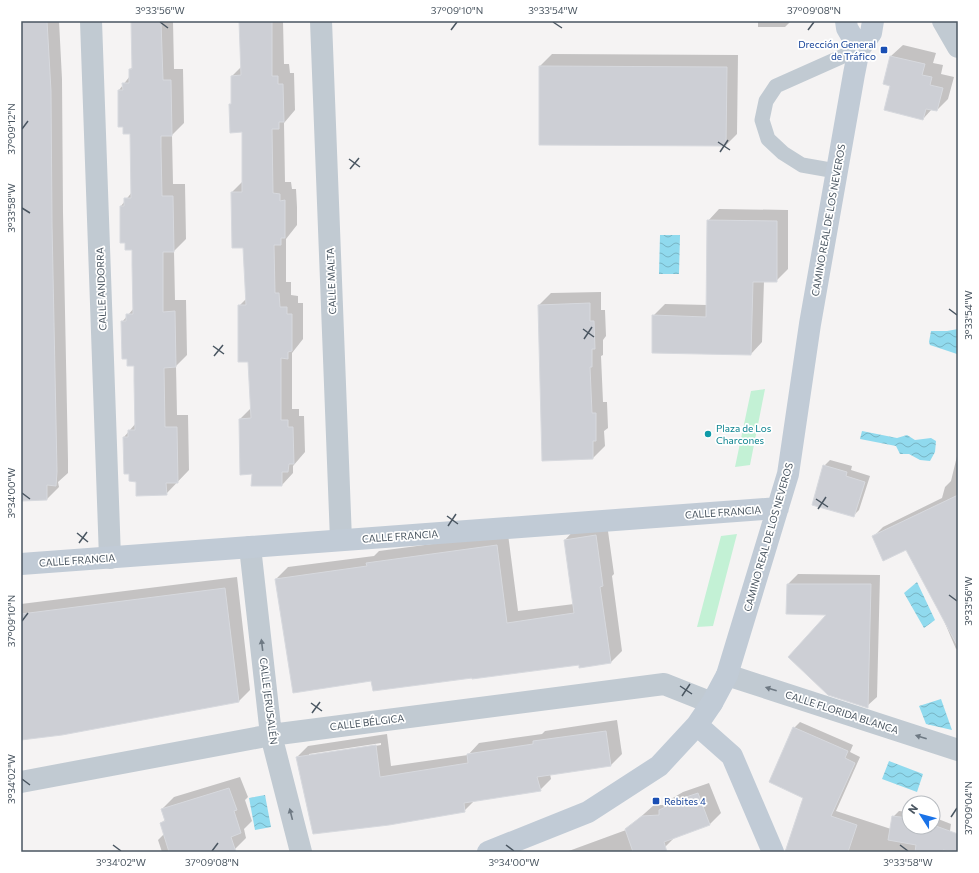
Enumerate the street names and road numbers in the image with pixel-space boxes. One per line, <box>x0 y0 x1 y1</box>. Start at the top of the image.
street label: CAMINO REAL DE LOS NEVEROS <box>809 143 847 297</box>
street label: CALLE ANDORRA <box>94 247 108 331</box>
street label: CALLE MALTA <box>324 247 338 315</box>
street label: CAMINO REAL DE LOS NEVEROS <box>741 461 795 613</box>
street label: CALLE FRANCIA <box>684 503 762 521</box>
street label: CALLE FRANCIA <box>361 527 439 545</box>
street label: CALLE FRANCIA <box>38 551 116 569</box>
street label: CALLE JERUSALÉN <box>258 657 280 745</box>
street label: CALLE FLORIDA BLANCA <box>784 688 900 736</box>
street label: CALLE BÉLGICA <box>329 711 405 733</box>

